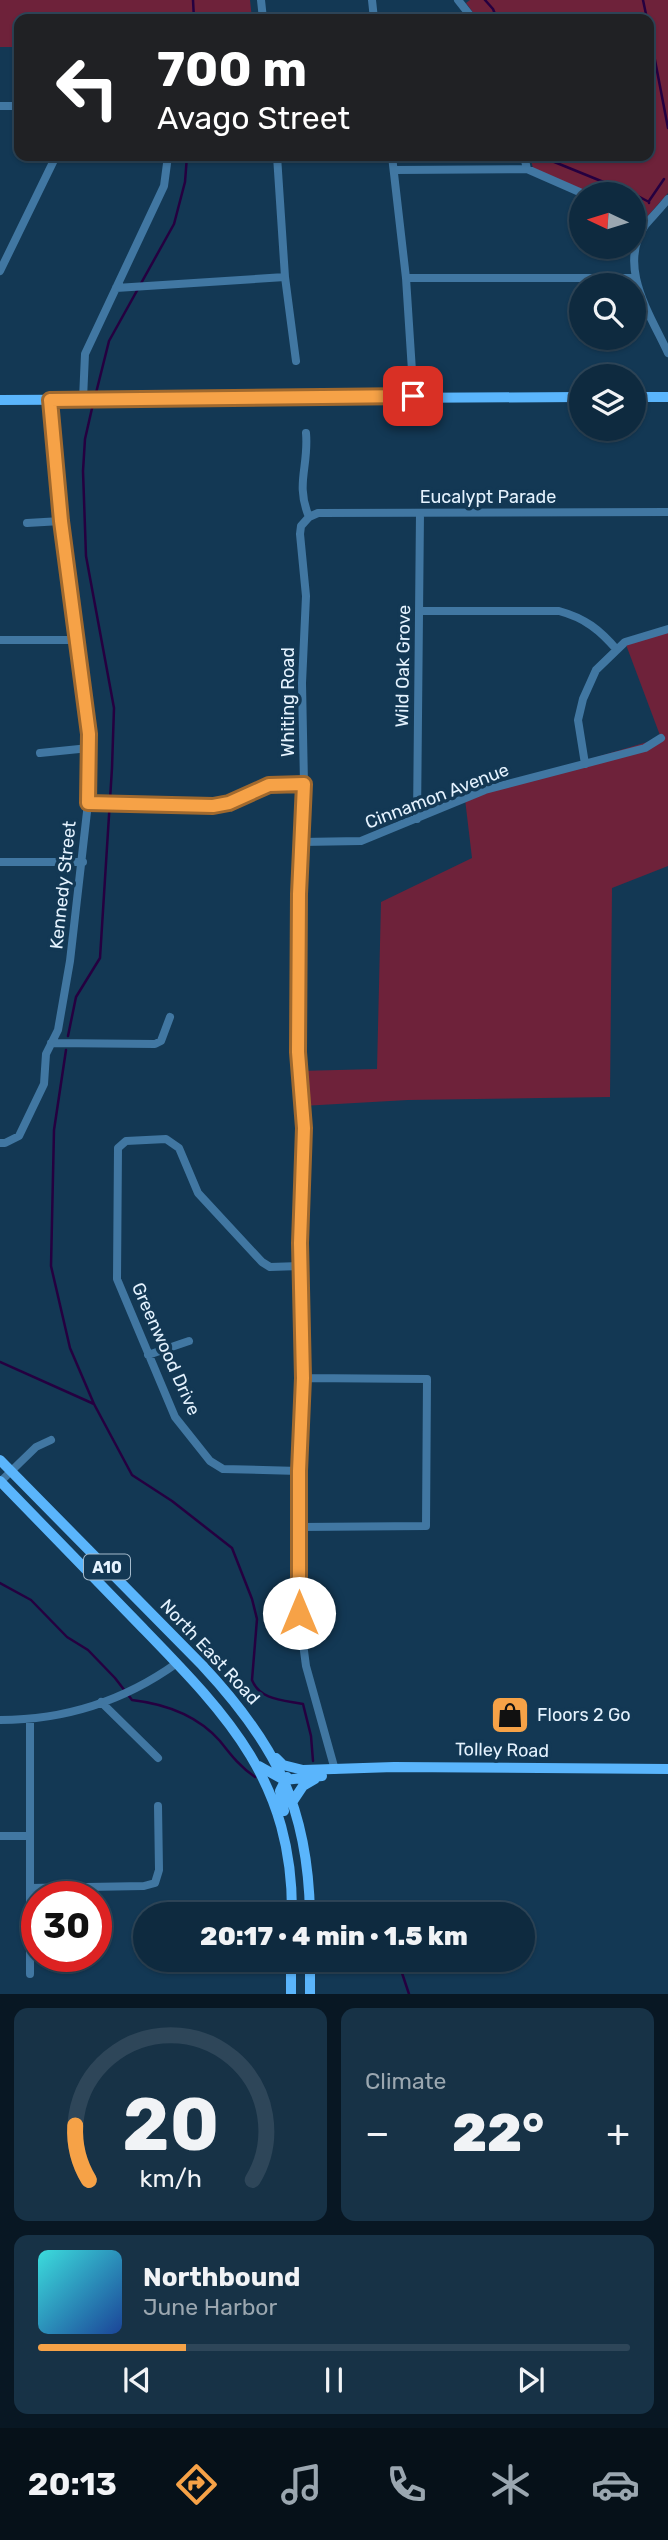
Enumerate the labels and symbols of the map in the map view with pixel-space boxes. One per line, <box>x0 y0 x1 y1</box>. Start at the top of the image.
north arrow <box>569 182 646 259</box>
pin <box>383 366 443 426</box>
street label: Eucalypt Parade <box>420 486 556 508</box>
street label: Wild Oak Grove <box>391 605 415 727</box>
street label: Whiting Road <box>277 647 299 757</box>
street label: Cinnamon Avenue <box>362 758 512 834</box>
street label: Kennedy Street <box>45 820 81 950</box>
street label: Greenwood Drive <box>127 1279 205 1419</box>
road number: A10 <box>84 1554 130 1580</box>
position arrow <box>262 1576 336 1650</box>
street label: North East Road <box>156 1595 264 1709</box>
shop icon: Floors 2 Go <box>489 1694 531 1736</box>
place label: Floors 2 Go <box>537 1704 631 1726</box>
street label: Tolley Road <box>455 1738 549 1762</box>
speed limit sign: 30 <box>21 1881 112 1972</box>

